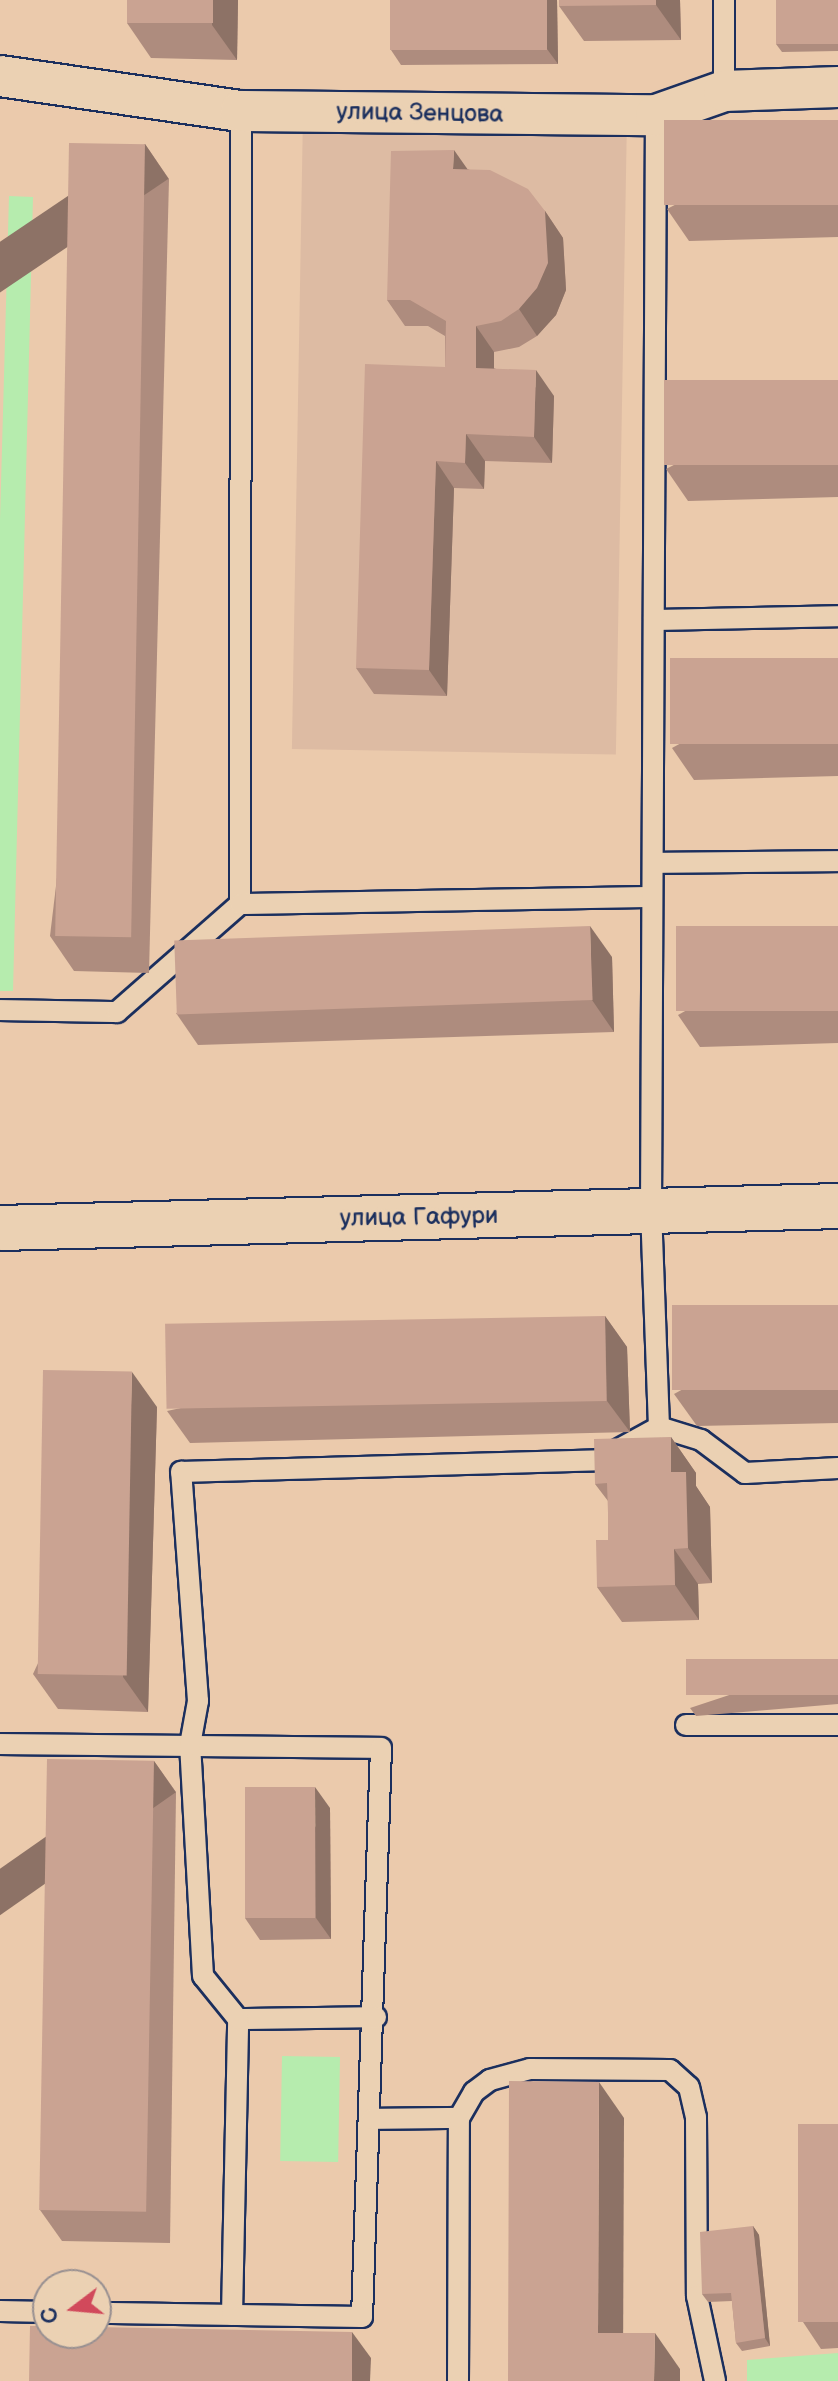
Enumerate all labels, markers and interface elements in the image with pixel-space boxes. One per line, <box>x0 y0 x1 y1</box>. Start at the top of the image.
street label: улица Зенцова <box>336 97 504 129</box>
street label: улица Гафури <box>340 1201 498 1233</box>
north arrow <box>32 2269 112 2349</box>
text: С <box>35 2304 65 2326</box>

